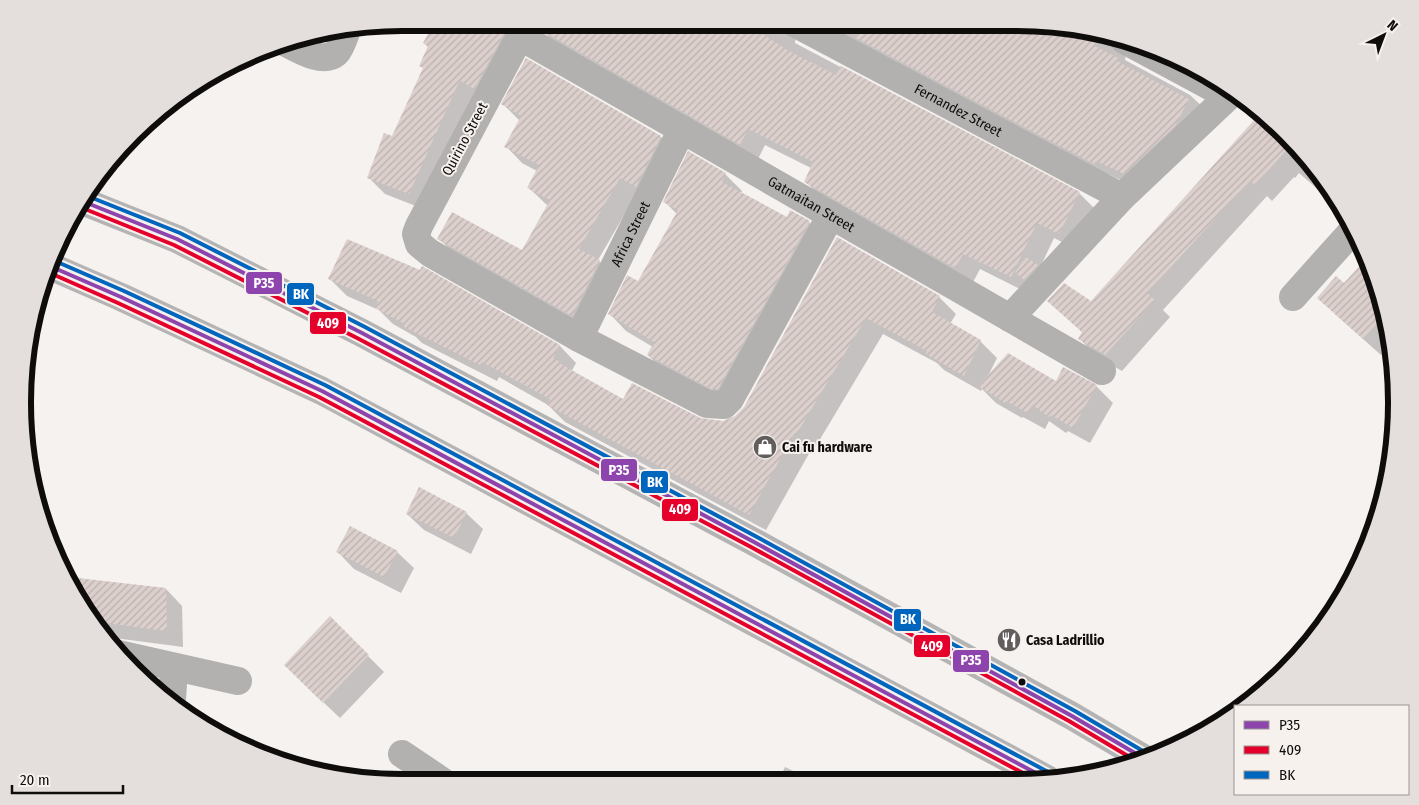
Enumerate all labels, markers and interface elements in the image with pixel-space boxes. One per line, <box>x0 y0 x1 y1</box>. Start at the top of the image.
north arrow <box>1359 10 1409 60</box>
text: N <box>1384 17 1401 35</box>
street label: Fernandez Street <box>912 80 1005 141</box>
street label: Quirino Street <box>439 99 492 179</box>
street label: Gatmaitan Street <box>765 172 858 236</box>
street label: Africa Street <box>607 198 654 269</box>
line badge: P35 <box>245 271 283 295</box>
text: P35 <box>254 275 275 292</box>
line badge: BK <box>286 282 315 306</box>
text: BK <box>293 286 310 303</box>
line badge: 409 <box>309 311 347 335</box>
text: 409 <box>317 315 339 332</box>
shop icon: Cai fu hardware <box>752 434 778 460</box>
place label: Cai fu hardware <box>782 439 872 456</box>
line badge: P35 <box>600 458 638 482</box>
text: P35 <box>609 462 630 479</box>
line badge: BK <box>640 470 669 494</box>
text: BK <box>647 474 664 491</box>
line badge: 409 <box>661 498 699 522</box>
text: 409 <box>669 501 691 518</box>
line badge: BK <box>893 608 922 632</box>
text: BK <box>900 611 917 628</box>
restaurant icon: Casa Ladrillio <box>996 627 1022 653</box>
place label: Casa Ladrillio <box>1026 632 1105 649</box>
line badge: 409 <box>913 634 951 658</box>
text: 409 <box>921 638 943 655</box>
line badge: P35 <box>952 649 990 673</box>
text: P35 <box>961 652 982 669</box>
unlabelled marker <box>1017 677 1027 687</box>
legend <box>1234 705 1409 795</box>
text: P35 <box>1279 716 1300 734</box>
text: 409 <box>1279 741 1301 759</box>
scale bar <box>12 762 124 794</box>
text: BK <box>1279 766 1295 784</box>
text: 20 m <box>20 771 50 789</box>

